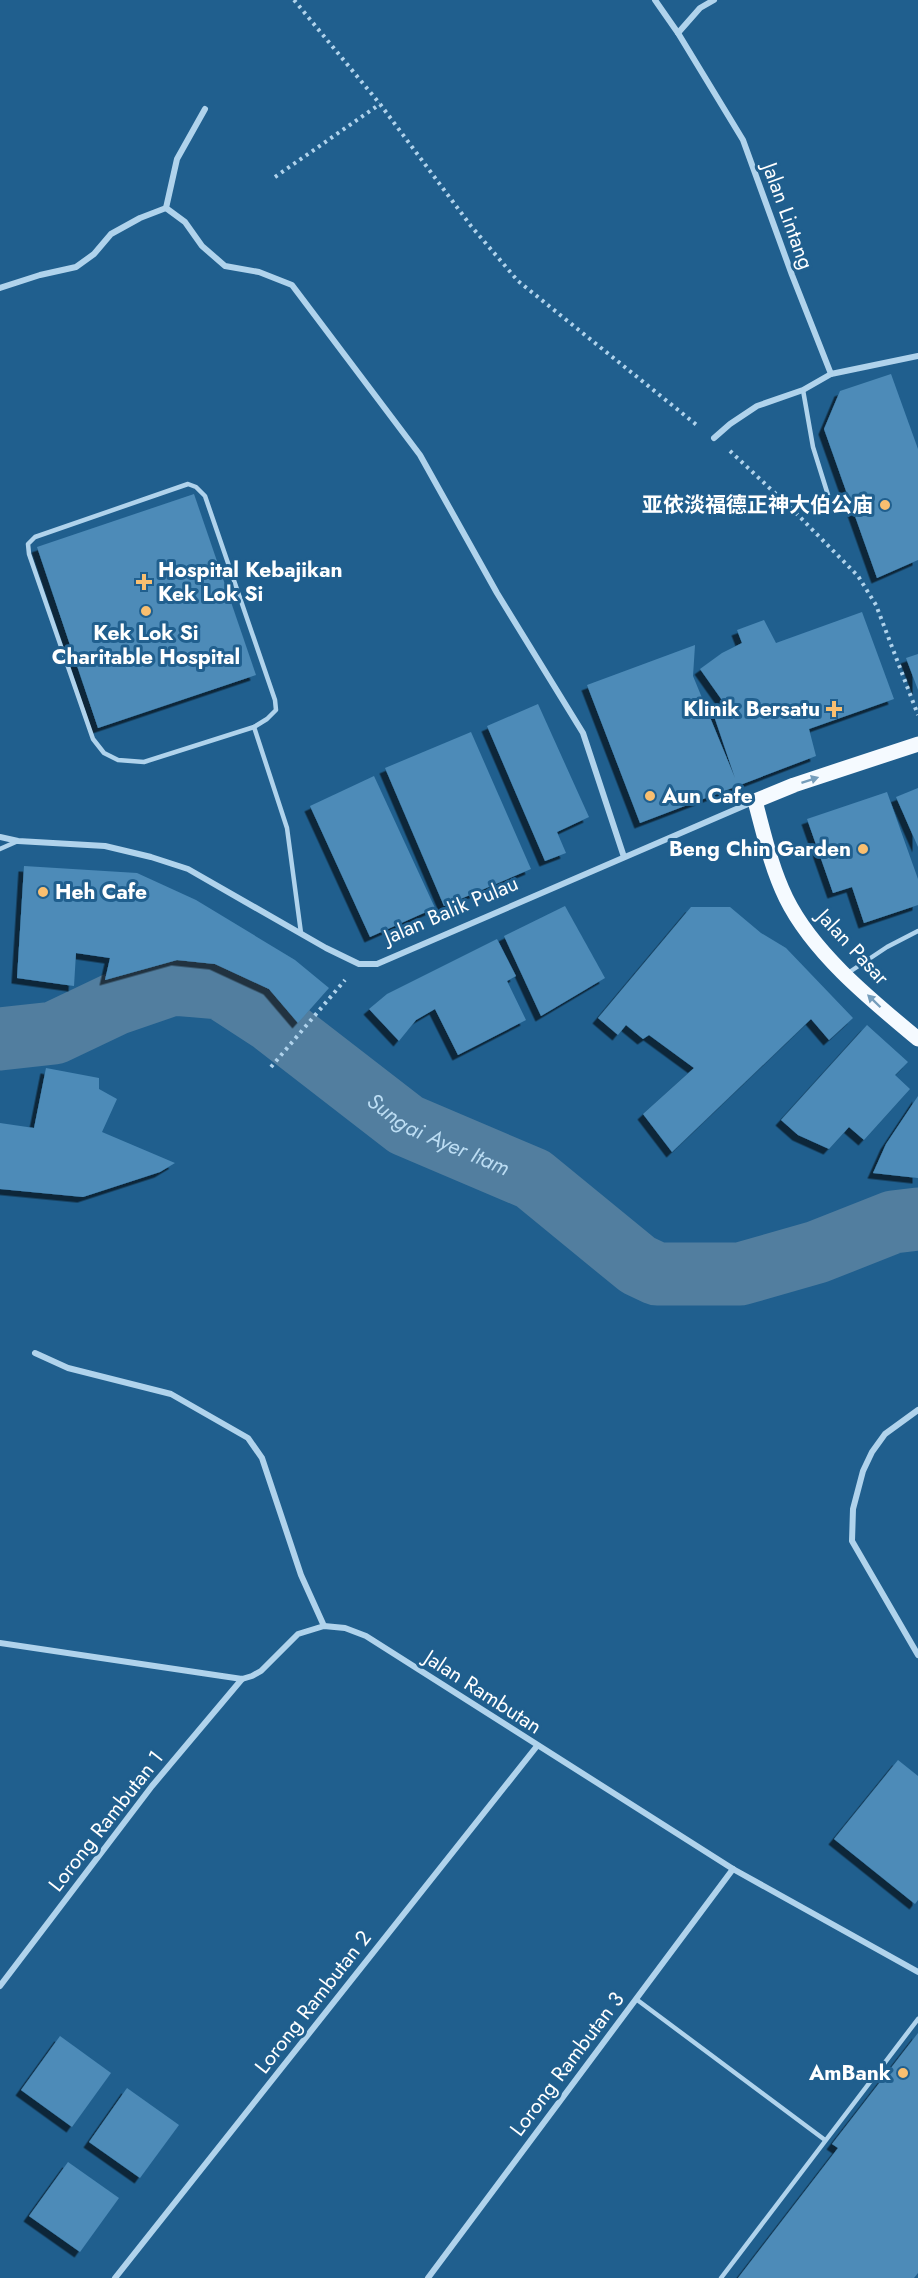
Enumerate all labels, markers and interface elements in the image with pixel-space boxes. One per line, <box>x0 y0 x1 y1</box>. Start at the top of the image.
street label: Jalan Lintang <box>754 156 821 274</box>
place label: 亚依淡福德正神大伯公庙 <box>642 490 873 520</box>
marker: 亚依淡福德正神大伯公庙 <box>878 498 892 512</box>
place label: Hospital Kebajikan Kek Lok Si <box>158 555 343 609</box>
marker: Hospital Kebajikan Kek Lok Si <box>135 573 153 591</box>
marker: Kek Lok Si Charitable Hospital <box>139 604 153 618</box>
place label: Kek Lok Si Charitable Hospital <box>52 618 240 672</box>
place label: Klinik Bersatu <box>683 694 820 724</box>
marker: Klinik Bersatu <box>825 700 843 718</box>
one-way arrow <box>801 775 819 784</box>
place label: Aun Cafe <box>661 781 753 811</box>
marker: Aun Cafe <box>643 789 657 803</box>
place label: Beng Chin Garden <box>669 834 851 864</box>
marker: Beng Chin Garden <box>856 842 870 856</box>
street label: Jalan Balik Pulau <box>377 868 523 953</box>
place label: Heh Cafe <box>55 877 147 907</box>
marker: Heh Cafe <box>36 885 50 899</box>
street label: Jalan Pasar <box>808 900 897 992</box>
one-way arrow <box>866 994 881 1008</box>
water label: Sungai Ayer Itam <box>360 1085 515 1183</box>
street label: Jalan Rambutan <box>416 1641 548 1741</box>
street label: Lorong Rambutan 1 <box>41 1744 171 1898</box>
street label: Lorong Rambutan 2 <box>248 1924 378 2080</box>
street label: Lorong Rambutan 3 <box>503 1986 631 2142</box>
place label: AmBank <box>808 2058 891 2088</box>
marker: AmBank <box>896 2066 910 2080</box>

